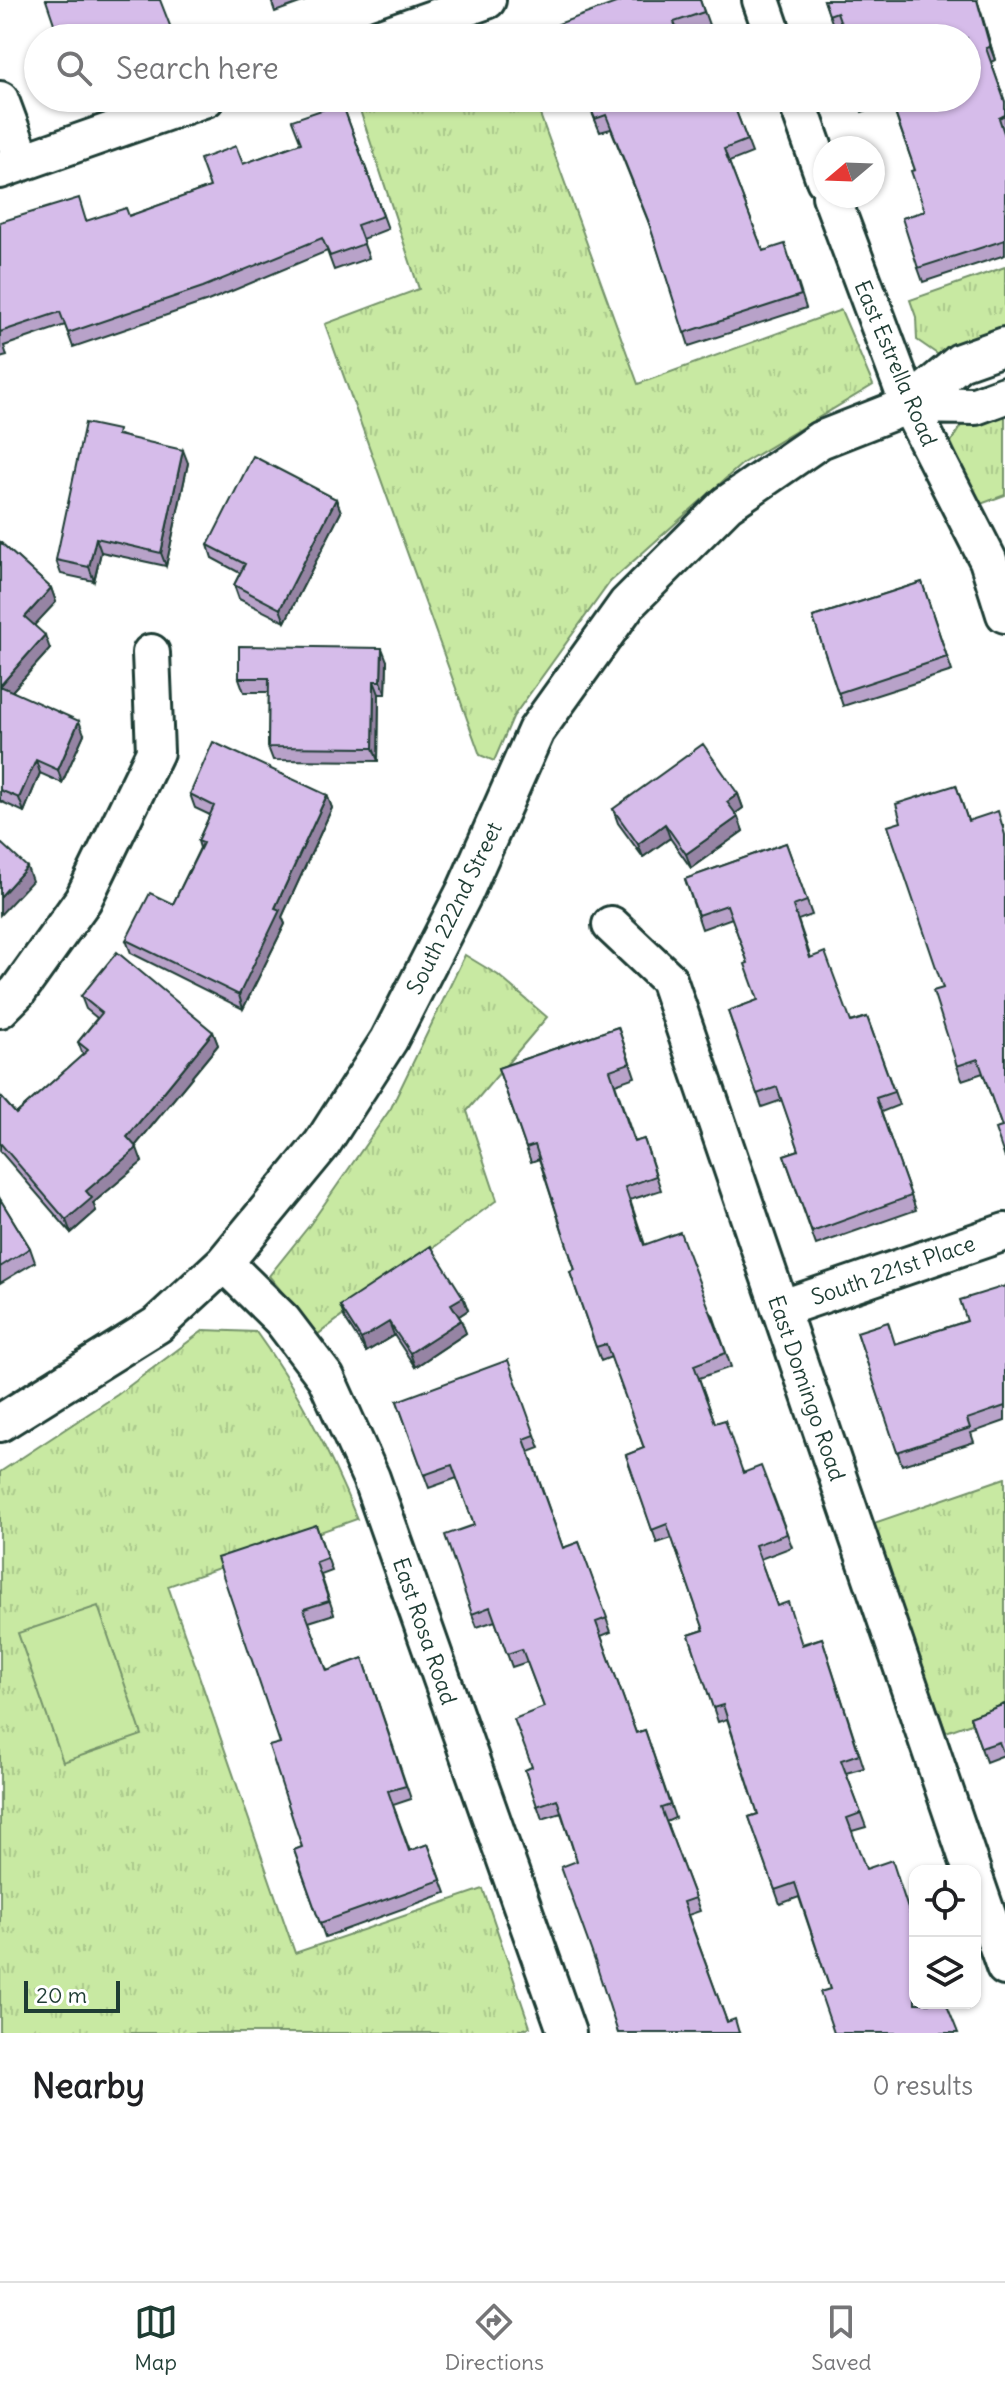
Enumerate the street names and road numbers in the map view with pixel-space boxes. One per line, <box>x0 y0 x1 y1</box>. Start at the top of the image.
street label: East Estrella Road <box>848 276 944 450</box>
street label: South 222nd Street <box>400 817 508 999</box>
street label: South 221st Place <box>807 1229 979 1311</box>
street label: East Domingo Road <box>762 1292 852 1484</box>
street label: East Rosa Road <box>387 1554 463 1708</box>

